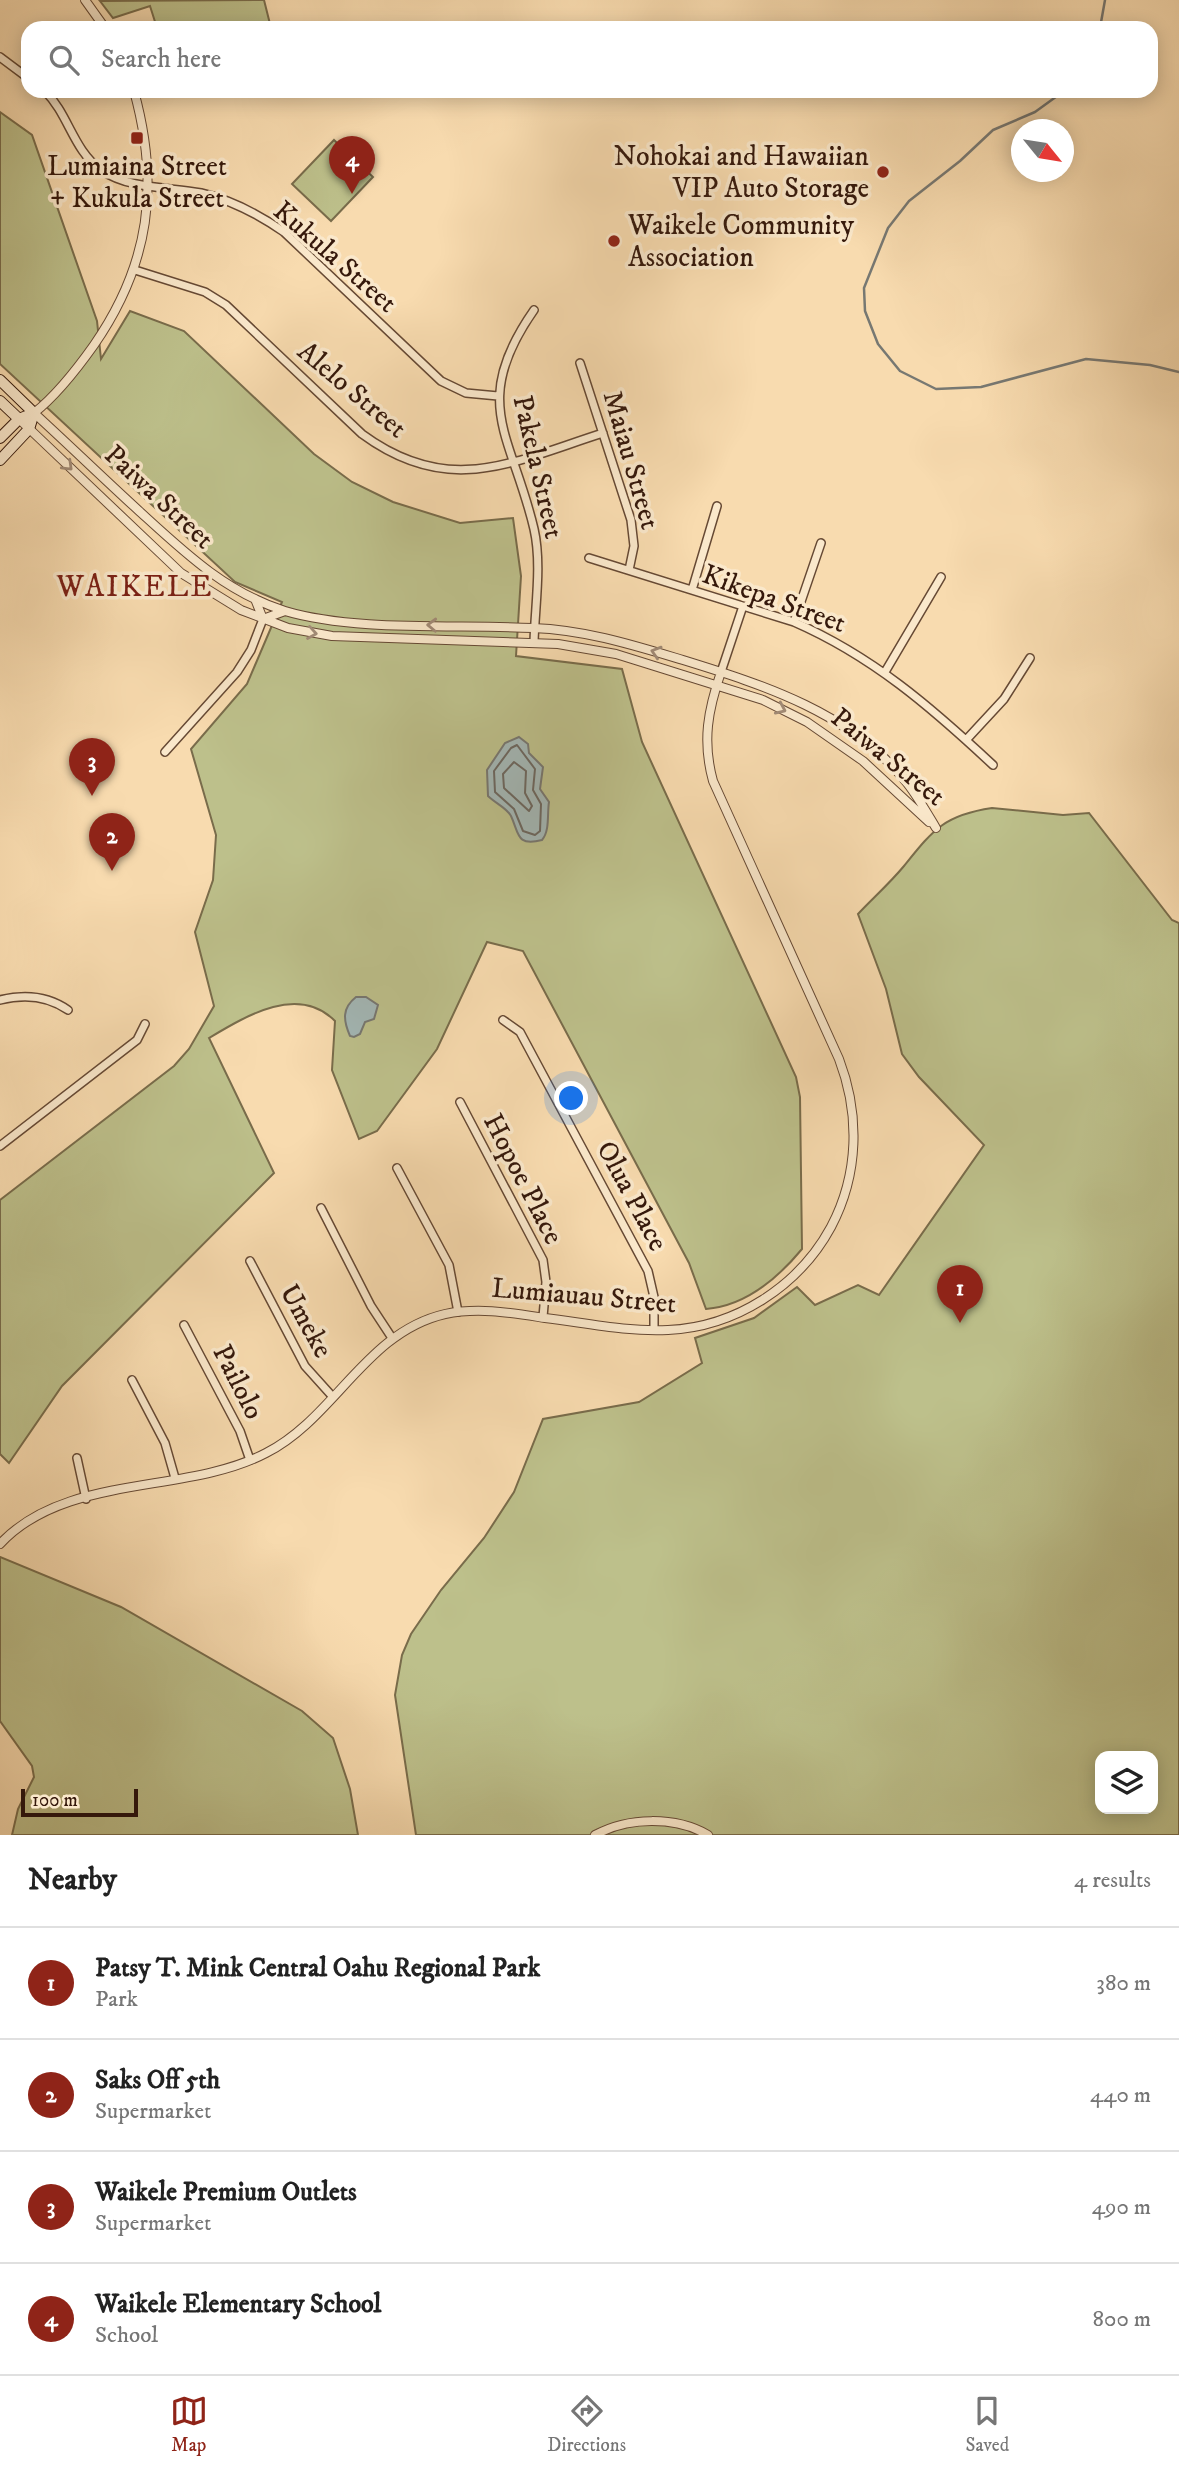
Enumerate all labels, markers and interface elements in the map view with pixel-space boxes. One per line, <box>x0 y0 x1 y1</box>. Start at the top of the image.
search box <box>21 21 1158 98</box>
icon: search <box>45 41 83 79</box>
text: Search here <box>101 43 221 76</box>
north arrow <box>1011 119 1074 182</box>
marker: Lumiaina Street + Kukula Street <box>129 130 145 146</box>
pin: 4 <box>329 136 375 194</box>
place label: Nohokai and Hawaiian VIP Auto Storage <box>614 139 869 206</box>
place label: Lumiaina Street + Kukula Street <box>47 149 227 216</box>
marker: Nohokai and Hawaiian VIP Auto Storage <box>875 164 891 180</box>
street label: Kukula Street <box>266 194 404 320</box>
place label: Waikele Community Association <box>627 208 855 275</box>
marker: Waikele Community Association <box>606 233 622 249</box>
street label: Alelo Street <box>290 334 414 446</box>
street label: Maiau Street <box>595 387 667 533</box>
street label: Pakela Street <box>505 392 571 542</box>
street label: Paiwa Street <box>97 437 221 557</box>
one-way arrow <box>60 458 73 471</box>
street label: Kikepa Street <box>697 557 851 641</box>
district label: WAIKELE <box>55 569 214 606</box>
one-way arrow <box>426 617 437 632</box>
one-way arrow <box>306 625 318 640</box>
one-way arrow <box>651 645 663 660</box>
street label: Paiwa Street <box>824 700 952 814</box>
one-way arrow <box>774 701 786 715</box>
pin: 3 <box>69 738 115 796</box>
pin: 2 <box>89 813 135 871</box>
your location <box>554 1081 588 1115</box>
street label: Hopoe Place <box>475 1108 571 1250</box>
street label: Olua Place <box>589 1135 675 1257</box>
pin: 1 <box>937 1265 983 1323</box>
street label: Lumiauau Street <box>490 1271 678 1321</box>
street label: Umeke <box>272 1278 340 1364</box>
street label: Pailolo <box>204 1339 272 1425</box>
map controls <box>1095 1751 1158 1814</box>
button: layers <box>1095 1751 1158 1814</box>
scale bar <box>21 1786 138 1818</box>
text: 100 m <box>32 1789 78 1812</box>
text: Nearby <box>28 1862 117 1899</box>
text: 4 results <box>1074 1866 1151 1895</box>
text: Patsy T. Mink Central Oahu Regional Park <box>95 1952 540 1985</box>
text: 1 <box>47 1969 55 1998</box>
text: 380 m <box>1096 1969 1151 1998</box>
text: Park <box>95 1985 138 2014</box>
text: Saks Off 5th <box>95 2064 220 2097</box>
text: 2 <box>45 2081 57 2110</box>
text: 440 m <box>1090 2081 1151 2110</box>
text: Supermarket <box>95 2097 211 2126</box>
text: Waikele Premium Outlets <box>95 2176 357 2209</box>
text: 3 <box>47 2193 55 2222</box>
text: 490 m <box>1092 2193 1151 2222</box>
text: Supermarket <box>95 2209 211 2238</box>
text: Waikele Elementary School <box>95 2288 381 2321</box>
text: 4 <box>44 2305 58 2334</box>
text: 800 m <box>1093 2305 1151 2334</box>
text: School <box>95 2321 158 2350</box>
tab: Map <box>170 2392 208 2457</box>
tab: Directions <box>547 2392 626 2457</box>
tab: Saved <box>966 2392 1009 2457</box>

